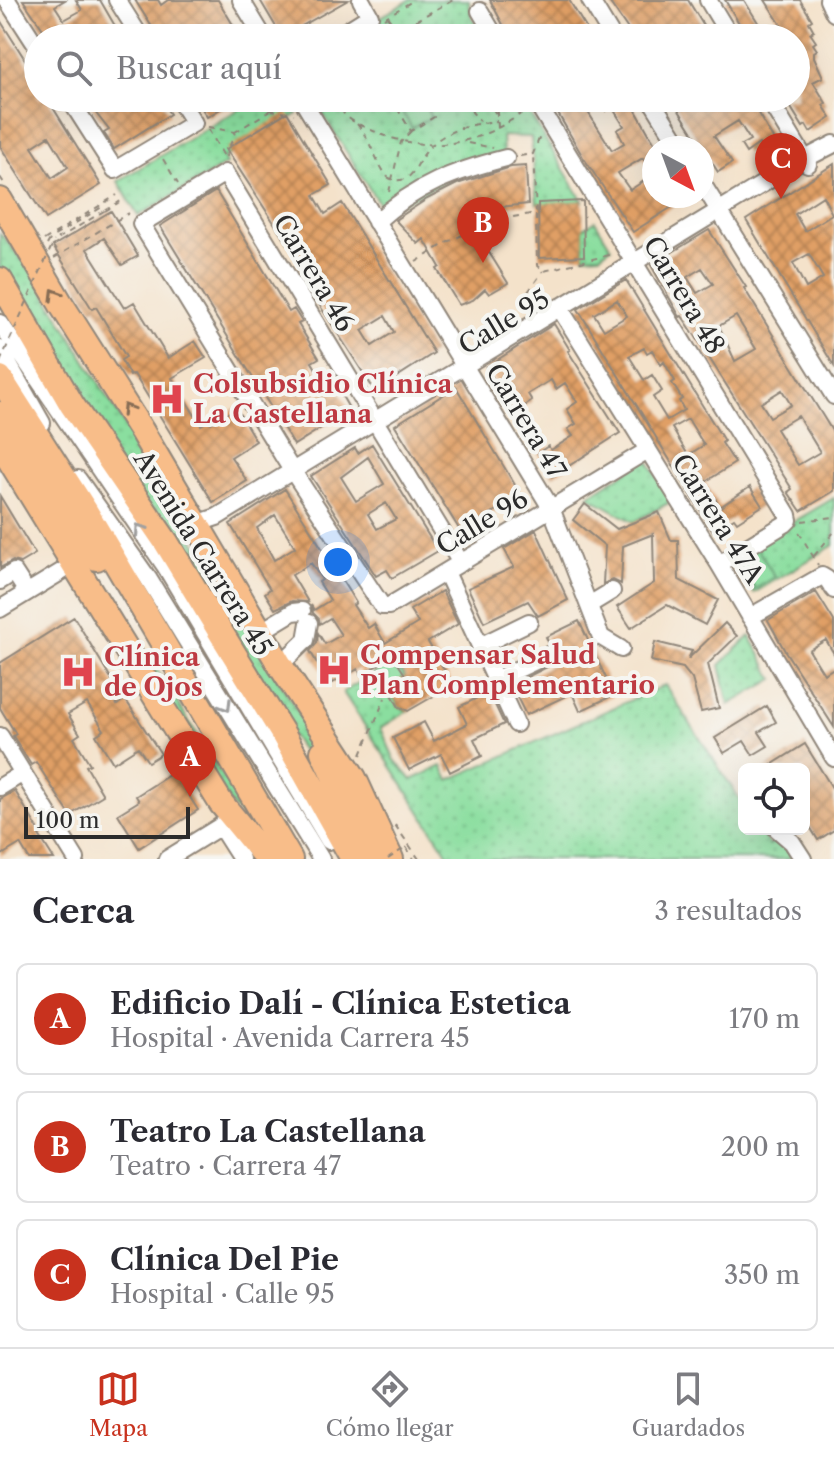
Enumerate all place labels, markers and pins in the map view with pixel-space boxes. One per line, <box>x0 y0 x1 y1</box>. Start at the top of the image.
pin: C <box>755 133 807 199</box>
pin: B <box>457 197 509 263</box>
place label: Colsubsidio Clínica La Castellana <box>193 368 454 430</box>
hospital icon: Colsubsidio Clínica La Castellana <box>148 380 186 418</box>
place label: Compensar Salud Plan Complementario <box>360 639 655 701</box>
place label: Clínica de Ojos <box>104 641 203 703</box>
hospital icon: Compensar Salud Plan Complementario <box>315 651 353 689</box>
hospital icon: Clínica de Ojos <box>59 653 97 691</box>
pin: A <box>164 731 216 797</box>

